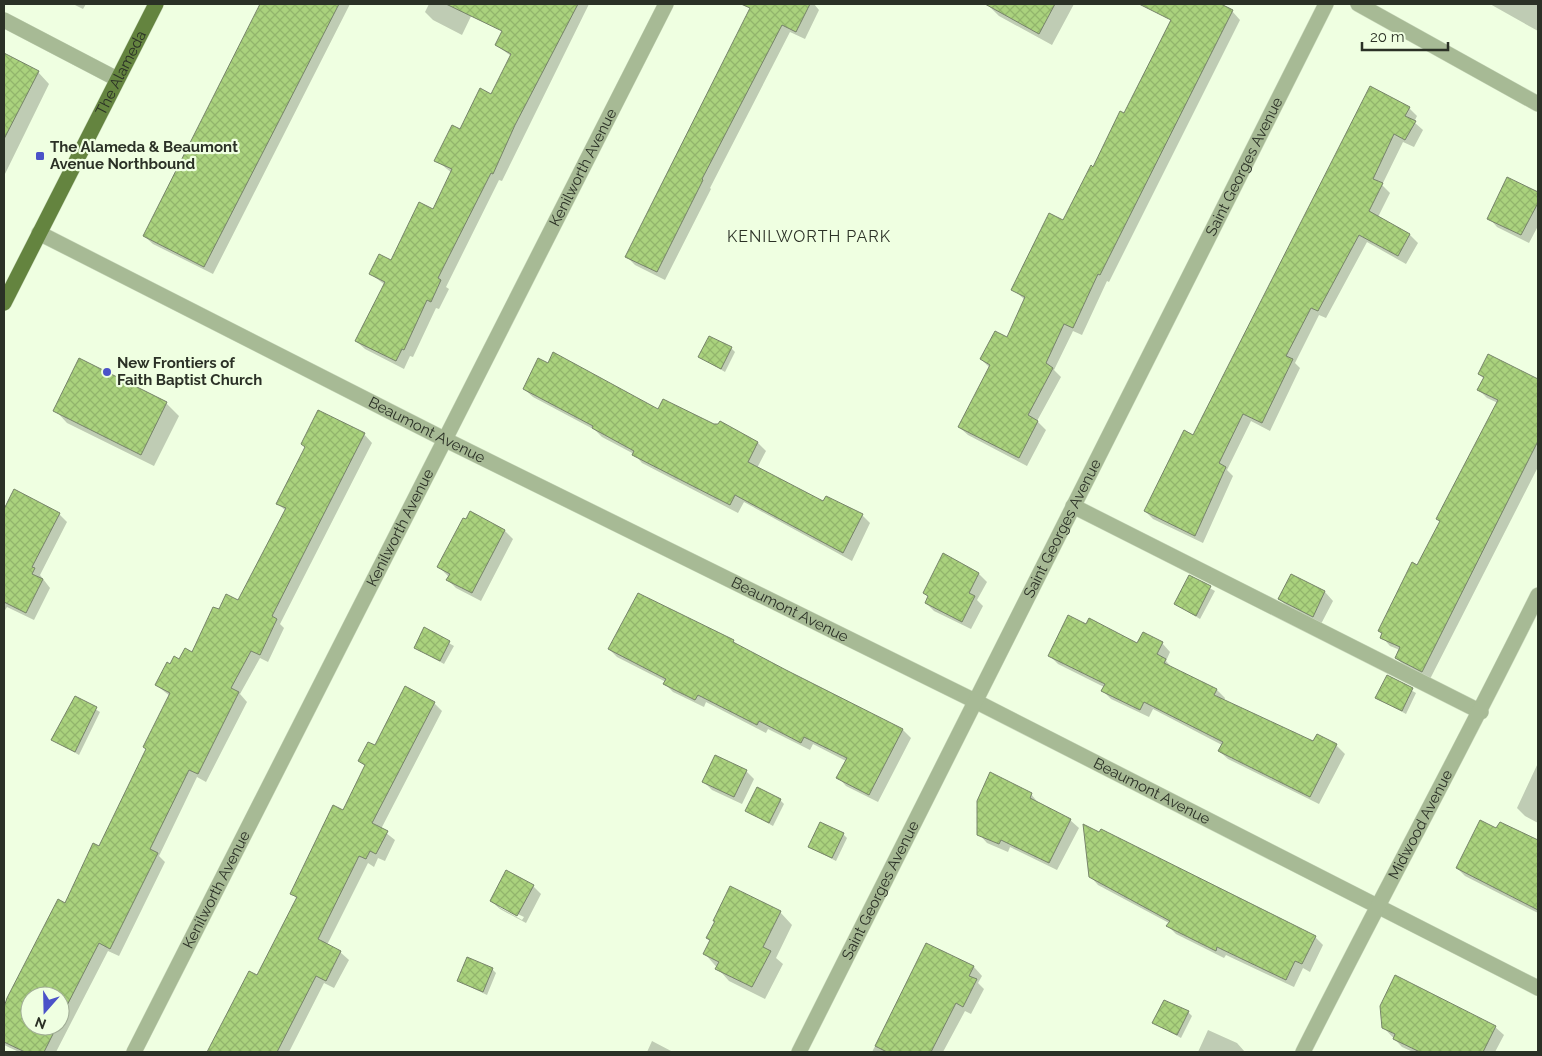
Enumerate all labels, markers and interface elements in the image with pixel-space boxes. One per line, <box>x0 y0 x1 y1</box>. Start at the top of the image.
scale bar <box>1362 20 1448 52</box>
street label: The Alameda <box>92 28 150 118</box>
text: 20 m <box>1370 28 1405 46</box>
street label: Saint Georges Avenue <box>1202 94 1287 239</box>
street label: Kenilworth Avenue <box>546 105 621 229</box>
place label: The Alameda & Beaumont Avenue Northbound <box>50 138 238 173</box>
marker: The Alameda & Beaumont Avenue Northbound <box>34 150 46 162</box>
district label: KENILWORTH PARK <box>727 227 891 246</box>
place label: New Frontiers of Faith Baptist Church <box>117 354 262 389</box>
marker: New Frontiers of Faith Baptist Church <box>101 366 113 378</box>
street label: Beaumont Avenue <box>365 393 488 467</box>
street label: Saint Georges Avenue <box>1020 456 1105 601</box>
street label: Kenilworth Avenue <box>363 466 438 590</box>
street label: Beaumont Avenue <box>728 573 852 646</box>
street label: Beaumont Avenue <box>1091 754 1213 828</box>
street label: Midwood Avenue <box>1385 767 1457 882</box>
street label: Saint Georges Avenue <box>838 818 923 963</box>
street label: Kenilworth Avenue <box>179 828 254 952</box>
north arrow <box>20 986 70 1036</box>
text: N <box>33 1014 48 1033</box>

